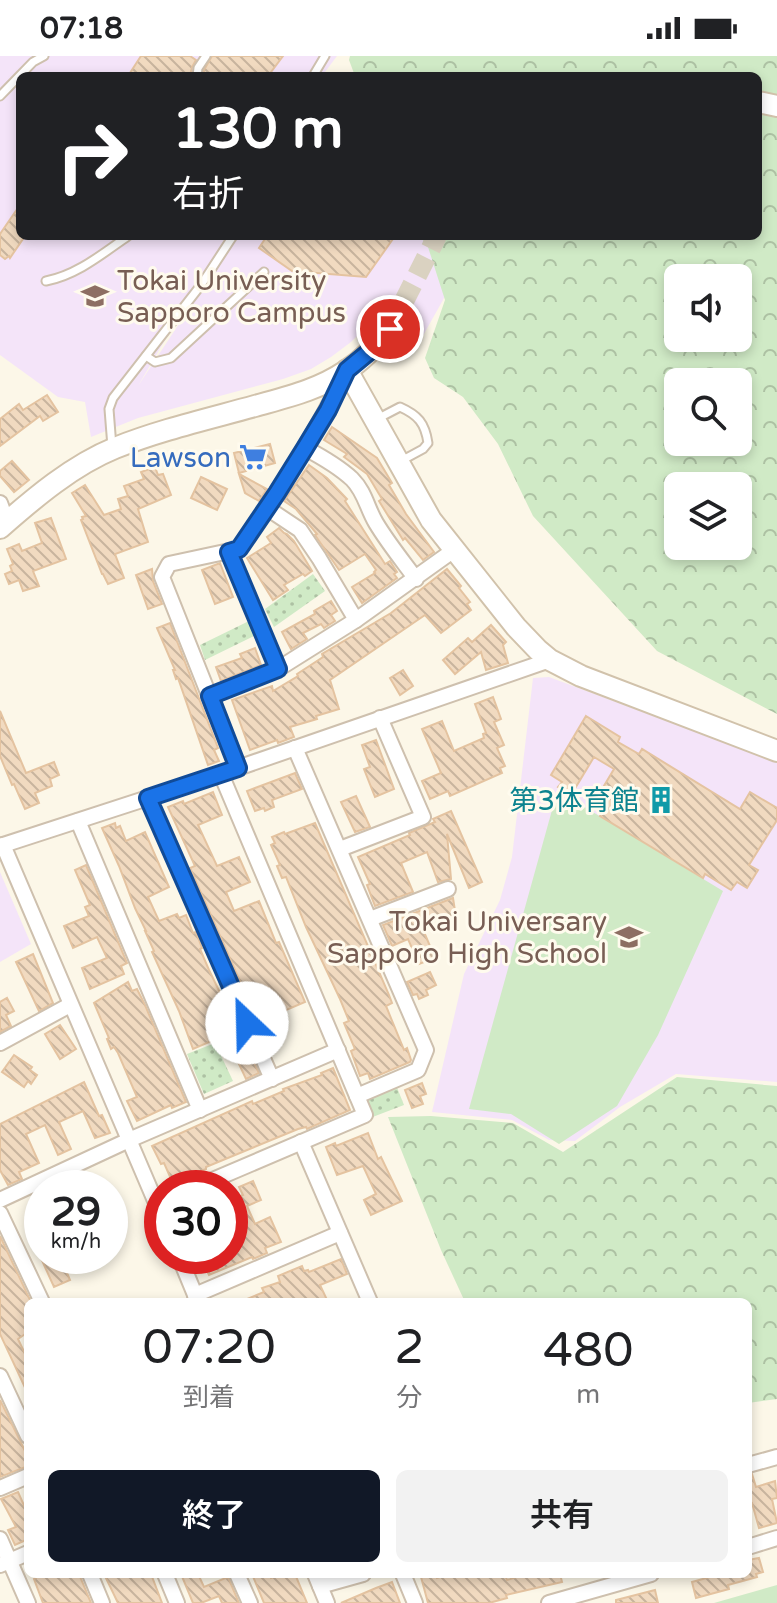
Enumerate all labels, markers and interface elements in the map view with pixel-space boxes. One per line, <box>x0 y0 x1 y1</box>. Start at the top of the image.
text: 07:18 <box>40 10 123 47</box>
text: 130 m <box>172 96 343 163</box>
icon: right <box>40 104 144 208</box>
text: 右折 <box>172 173 244 216</box>
place label: Tokai University Sapporo Campus <box>117 264 346 330</box>
map controls <box>664 264 752 560</box>
button: sound <box>664 264 752 352</box>
school or university icon: Tokai University Sapporo Campus <box>80 281 110 311</box>
pin <box>356 295 424 363</box>
icon: arrive <box>368 307 412 351</box>
button: search <box>664 368 752 456</box>
place label: Lawson <box>130 441 231 475</box>
supermarket icon: Lawson <box>238 442 268 472</box>
button: layers <box>664 472 752 560</box>
place label: 第3体育館 <box>509 784 639 818</box>
building icon: 第3体育館 <box>646 785 676 815</box>
place label: Tokai Universary Sapporo High School <box>327 905 607 971</box>
school or university icon: Tokai Universary Sapporo High School <box>614 922 644 952</box>
position arrow <box>205 981 289 1065</box>
speed limit sign: 30 <box>144 1170 248 1274</box>
text: 29 <box>51 1188 101 1236</box>
text: km/h <box>51 1230 101 1254</box>
text: 07:20 <box>143 1319 276 1377</box>
text: 2 <box>394 1319 424 1377</box>
text: 480 <box>543 1322 633 1380</box>
text: m <box>576 1379 600 1410</box>
text: 到着 <box>183 1382 235 1413</box>
text: 分 <box>396 1382 422 1413</box>
button: 終了 <box>48 1470 380 1562</box>
button: 共有 <box>396 1470 728 1562</box>

